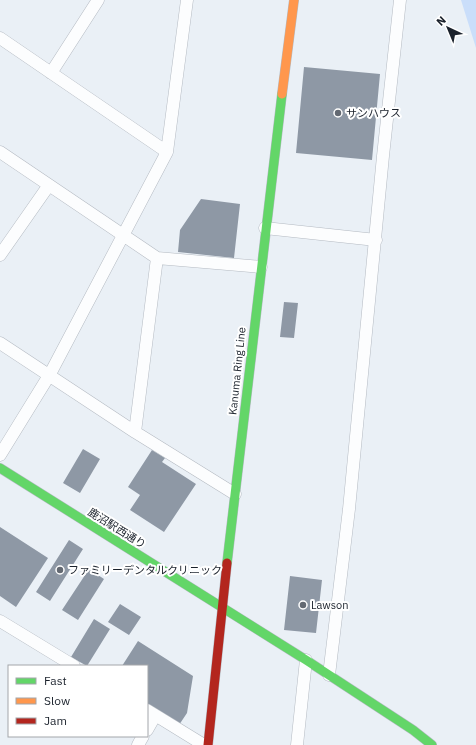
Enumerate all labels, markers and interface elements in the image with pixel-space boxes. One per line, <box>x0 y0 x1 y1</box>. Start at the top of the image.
north arrow <box>428 8 468 48</box>
text: N <box>433 13 449 29</box>
place label: サンハウス <box>346 106 401 120</box>
marker: サンハウス <box>333 108 343 118</box>
street label: Kanuma Ring Line <box>225 326 249 416</box>
street label: 鹿沼駅西通り <box>85 505 149 551</box>
place label: ファミリーデンタルクリニック <box>68 563 222 577</box>
marker: ファミリーデンタルクリニック <box>55 565 65 575</box>
place label: Lawson <box>311 598 349 612</box>
marker: Lawson <box>298 600 308 610</box>
legend <box>8 665 148 737</box>
text: Fast <box>44 673 67 688</box>
text: Slow <box>44 693 70 708</box>
text: Jam <box>44 713 67 728</box>

